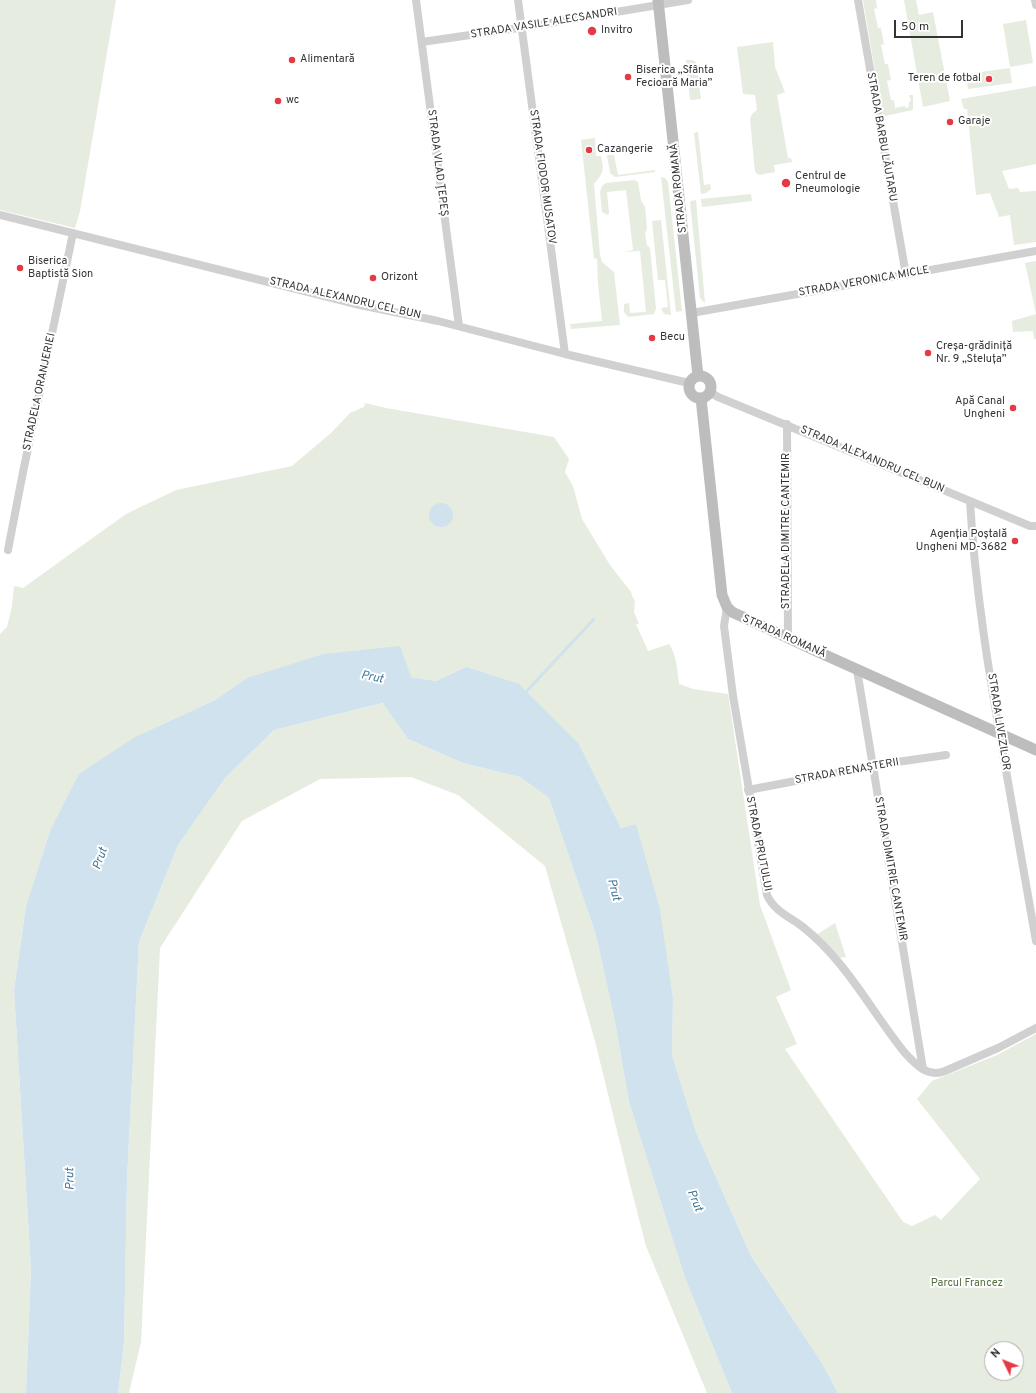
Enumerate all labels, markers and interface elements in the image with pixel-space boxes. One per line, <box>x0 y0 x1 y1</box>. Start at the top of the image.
street label: STRADA VASILE ALECSANDRI <box>470 6 618 42</box>
scale bar <box>896 12 965 38</box>
text: 50 m <box>901 19 929 35</box>
place label: Invitro <box>601 24 633 38</box>
marker: Invitro <box>586 25 598 37</box>
place label: Alimentară <box>300 53 355 67</box>
marker: Alimentară <box>287 55 297 65</box>
place label: Biserica „Sfânta Fecioară Maria” <box>636 64 714 90</box>
street label: STRADA BARBU LĂUTARU <box>863 71 899 203</box>
marker: Biserica „Sfânta Fecioară Maria” <box>623 72 633 82</box>
place label: Teren de fotbal <box>908 72 981 86</box>
marker: Teren de fotbal <box>984 74 994 84</box>
place label: wc <box>286 94 299 108</box>
marker: wc <box>273 96 283 106</box>
street label: STRADA VLAD ŢEPEȘ <box>424 109 450 217</box>
street label: STRADA FIODOR MUSATOV <box>526 109 558 245</box>
place label: Garaje <box>958 115 990 129</box>
marker: Garaje <box>945 117 955 127</box>
street label: STRADA ROMANĂ <box>668 142 690 234</box>
place label: Cazangerie <box>597 143 653 157</box>
marker: Cazangerie <box>584 145 594 155</box>
place label: Centrul de Pneumologie <box>795 170 860 196</box>
marker: Centrul de Pneumologie <box>780 177 792 189</box>
place label: Biserica Baptistă Sion <box>28 255 93 281</box>
marker: Biserica Baptistă Sion <box>15 263 25 273</box>
street label: STRADA VERONICA MICLE <box>798 264 930 300</box>
place label: Orizont <box>381 271 418 285</box>
marker: Orizont <box>368 273 378 283</box>
street label: STRADA ALEXANDRU CEL BUN <box>268 275 422 323</box>
place label: Becu <box>660 331 685 345</box>
street label: STRADELA ORANJERIEI <box>21 332 59 452</box>
marker: Becu <box>647 333 657 343</box>
place label: Creșa-grădiniță Nr. 9 „Steluța” <box>936 340 1012 366</box>
marker: Creșa-grădiniță Nr. 9 „Steluța” <box>923 348 933 358</box>
place label: Apă Canal Ungheni <box>955 395 1005 421</box>
marker: Apă Canal Ungheni <box>1008 403 1018 413</box>
street label: STRADA ALEXANDRU CEL BUN <box>798 424 946 496</box>
street label: STRADELA DIMITRE CANTEMIR <box>780 453 794 609</box>
place label: Agenția Poștală Ungheni MD-3682 <box>916 528 1007 554</box>
marker: Agenția Poștală Ungheni MD-3682 <box>1010 536 1020 546</box>
street label: STRADA ROMANĂ <box>740 613 828 661</box>
water label: Prut <box>360 669 384 687</box>
street label: STRADA LIVEZILOR <box>984 672 1012 772</box>
street label: STRADA RENAȘTERII <box>794 756 900 788</box>
street label: STRADA PRUTULUI <box>742 795 774 893</box>
street label: STRADA DIMITRIE CANTEMIR <box>871 796 909 942</box>
water label: Prut <box>90 846 112 872</box>
water label: Prut <box>603 877 623 903</box>
water label: Prut <box>64 1168 78 1190</box>
water label: Prut <box>683 1188 705 1214</box>
park label: Parcul Francez <box>931 1277 1003 1291</box>
north arrow <box>984 1341 1024 1381</box>
text: N <box>988 1346 1004 1361</box>

